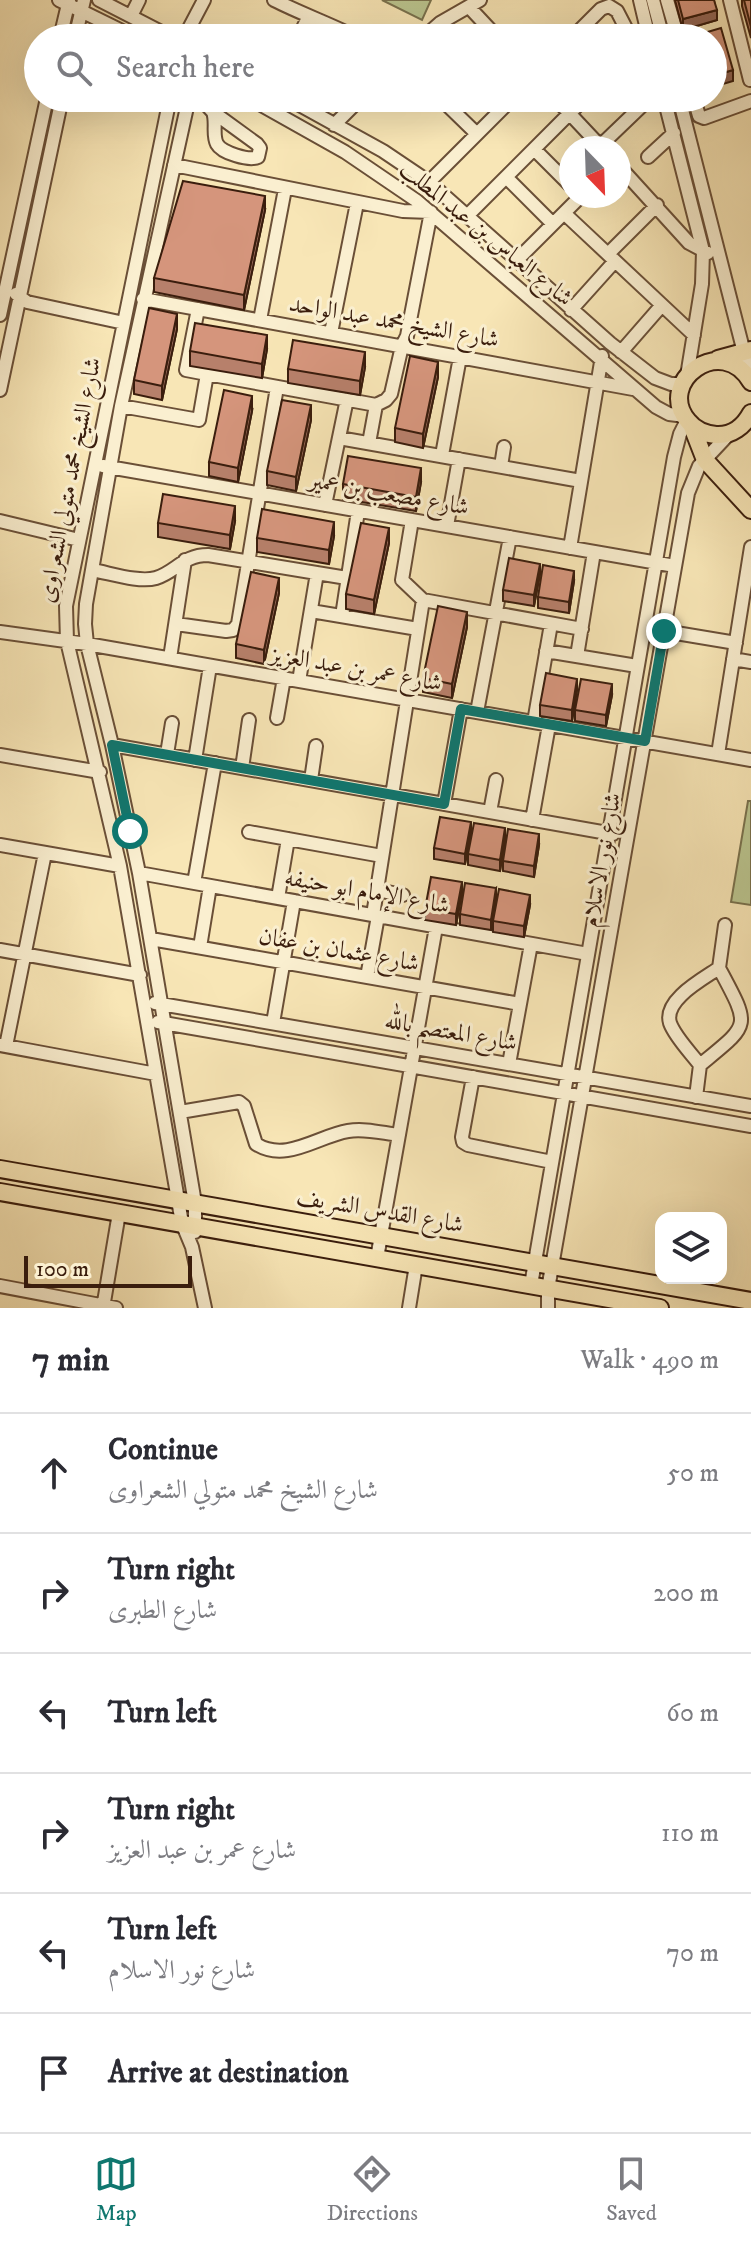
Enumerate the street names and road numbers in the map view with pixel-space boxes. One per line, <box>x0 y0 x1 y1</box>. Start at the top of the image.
street label: شارع العباس بن عبد المطلب <box>390 155 579 316</box>
street label: شارع الشيخ محمد عبد الواحد <box>286 289 501 360</box>
street label: شارع الشيخ محمد متولي الشعراوى <box>32 355 113 606</box>
street label: شارع مصعب بن عمير <box>303 465 471 527</box>
street label: شارع عمر بن عبد العزيز <box>264 639 444 703</box>
street label: شارع نور الاسلام <box>575 790 634 930</box>
street label: شارع الإمام ابو حنيفه <box>281 863 452 926</box>
street label: شارع عثمان بن عفان <box>256 921 422 983</box>
street label: شارع المعتصم بالله <box>381 1001 520 1066</box>
street label: شارع القدس الشريف <box>294 1182 466 1244</box>

